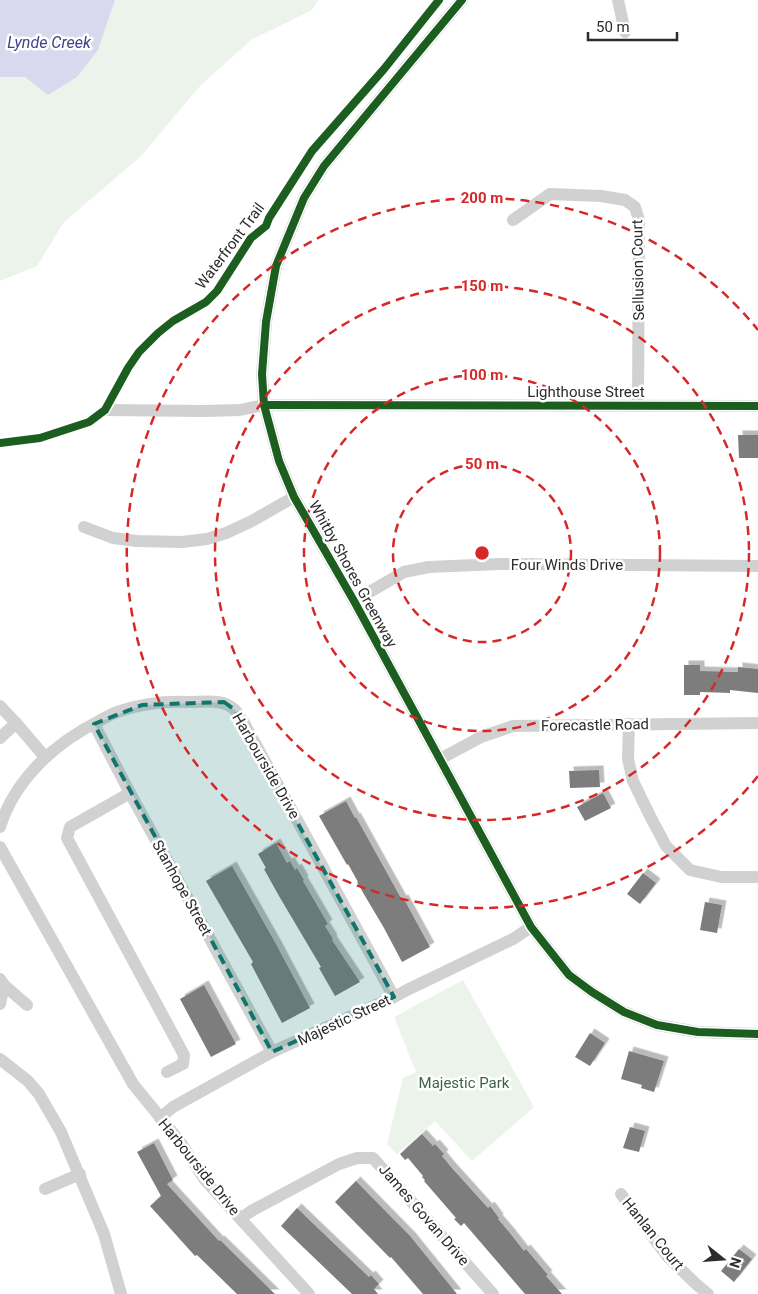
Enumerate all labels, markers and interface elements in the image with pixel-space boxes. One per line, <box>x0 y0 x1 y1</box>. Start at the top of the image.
scale bar <box>588 10 677 42</box>
text: 50 m <box>596 18 630 36</box>
water label: Lynde Creek <box>7 33 92 52</box>
text: 200 m <box>461 189 503 207</box>
street label: Waterfront Trail <box>192 199 268 293</box>
street label: Sellusion Court <box>628 219 648 321</box>
text: 150 m <box>461 277 503 295</box>
text: 100 m <box>461 366 503 384</box>
street label: Lighthouse Street <box>527 383 645 401</box>
text: 50 m <box>465 455 499 473</box>
street label: Whitby Shores Greenway <box>305 497 401 651</box>
centre of rings <box>473 544 491 562</box>
street label: Four Winds Drive <box>511 556 623 574</box>
street label: Harbourside Drive <box>228 710 304 822</box>
street label: Forecastle Road <box>541 715 649 735</box>
street label: Stanhope Street <box>148 837 216 939</box>
street label: Majestic Street <box>295 991 393 1049</box>
park label: Majestic Park <box>419 1074 510 1092</box>
street label: Harbourside Drive <box>154 1115 244 1219</box>
street label: James Govan Drive <box>375 1161 473 1269</box>
street label: Hanlan Court <box>618 1194 688 1274</box>
north arrow <box>698 1234 748 1284</box>
text: N <box>726 1256 745 1270</box>

